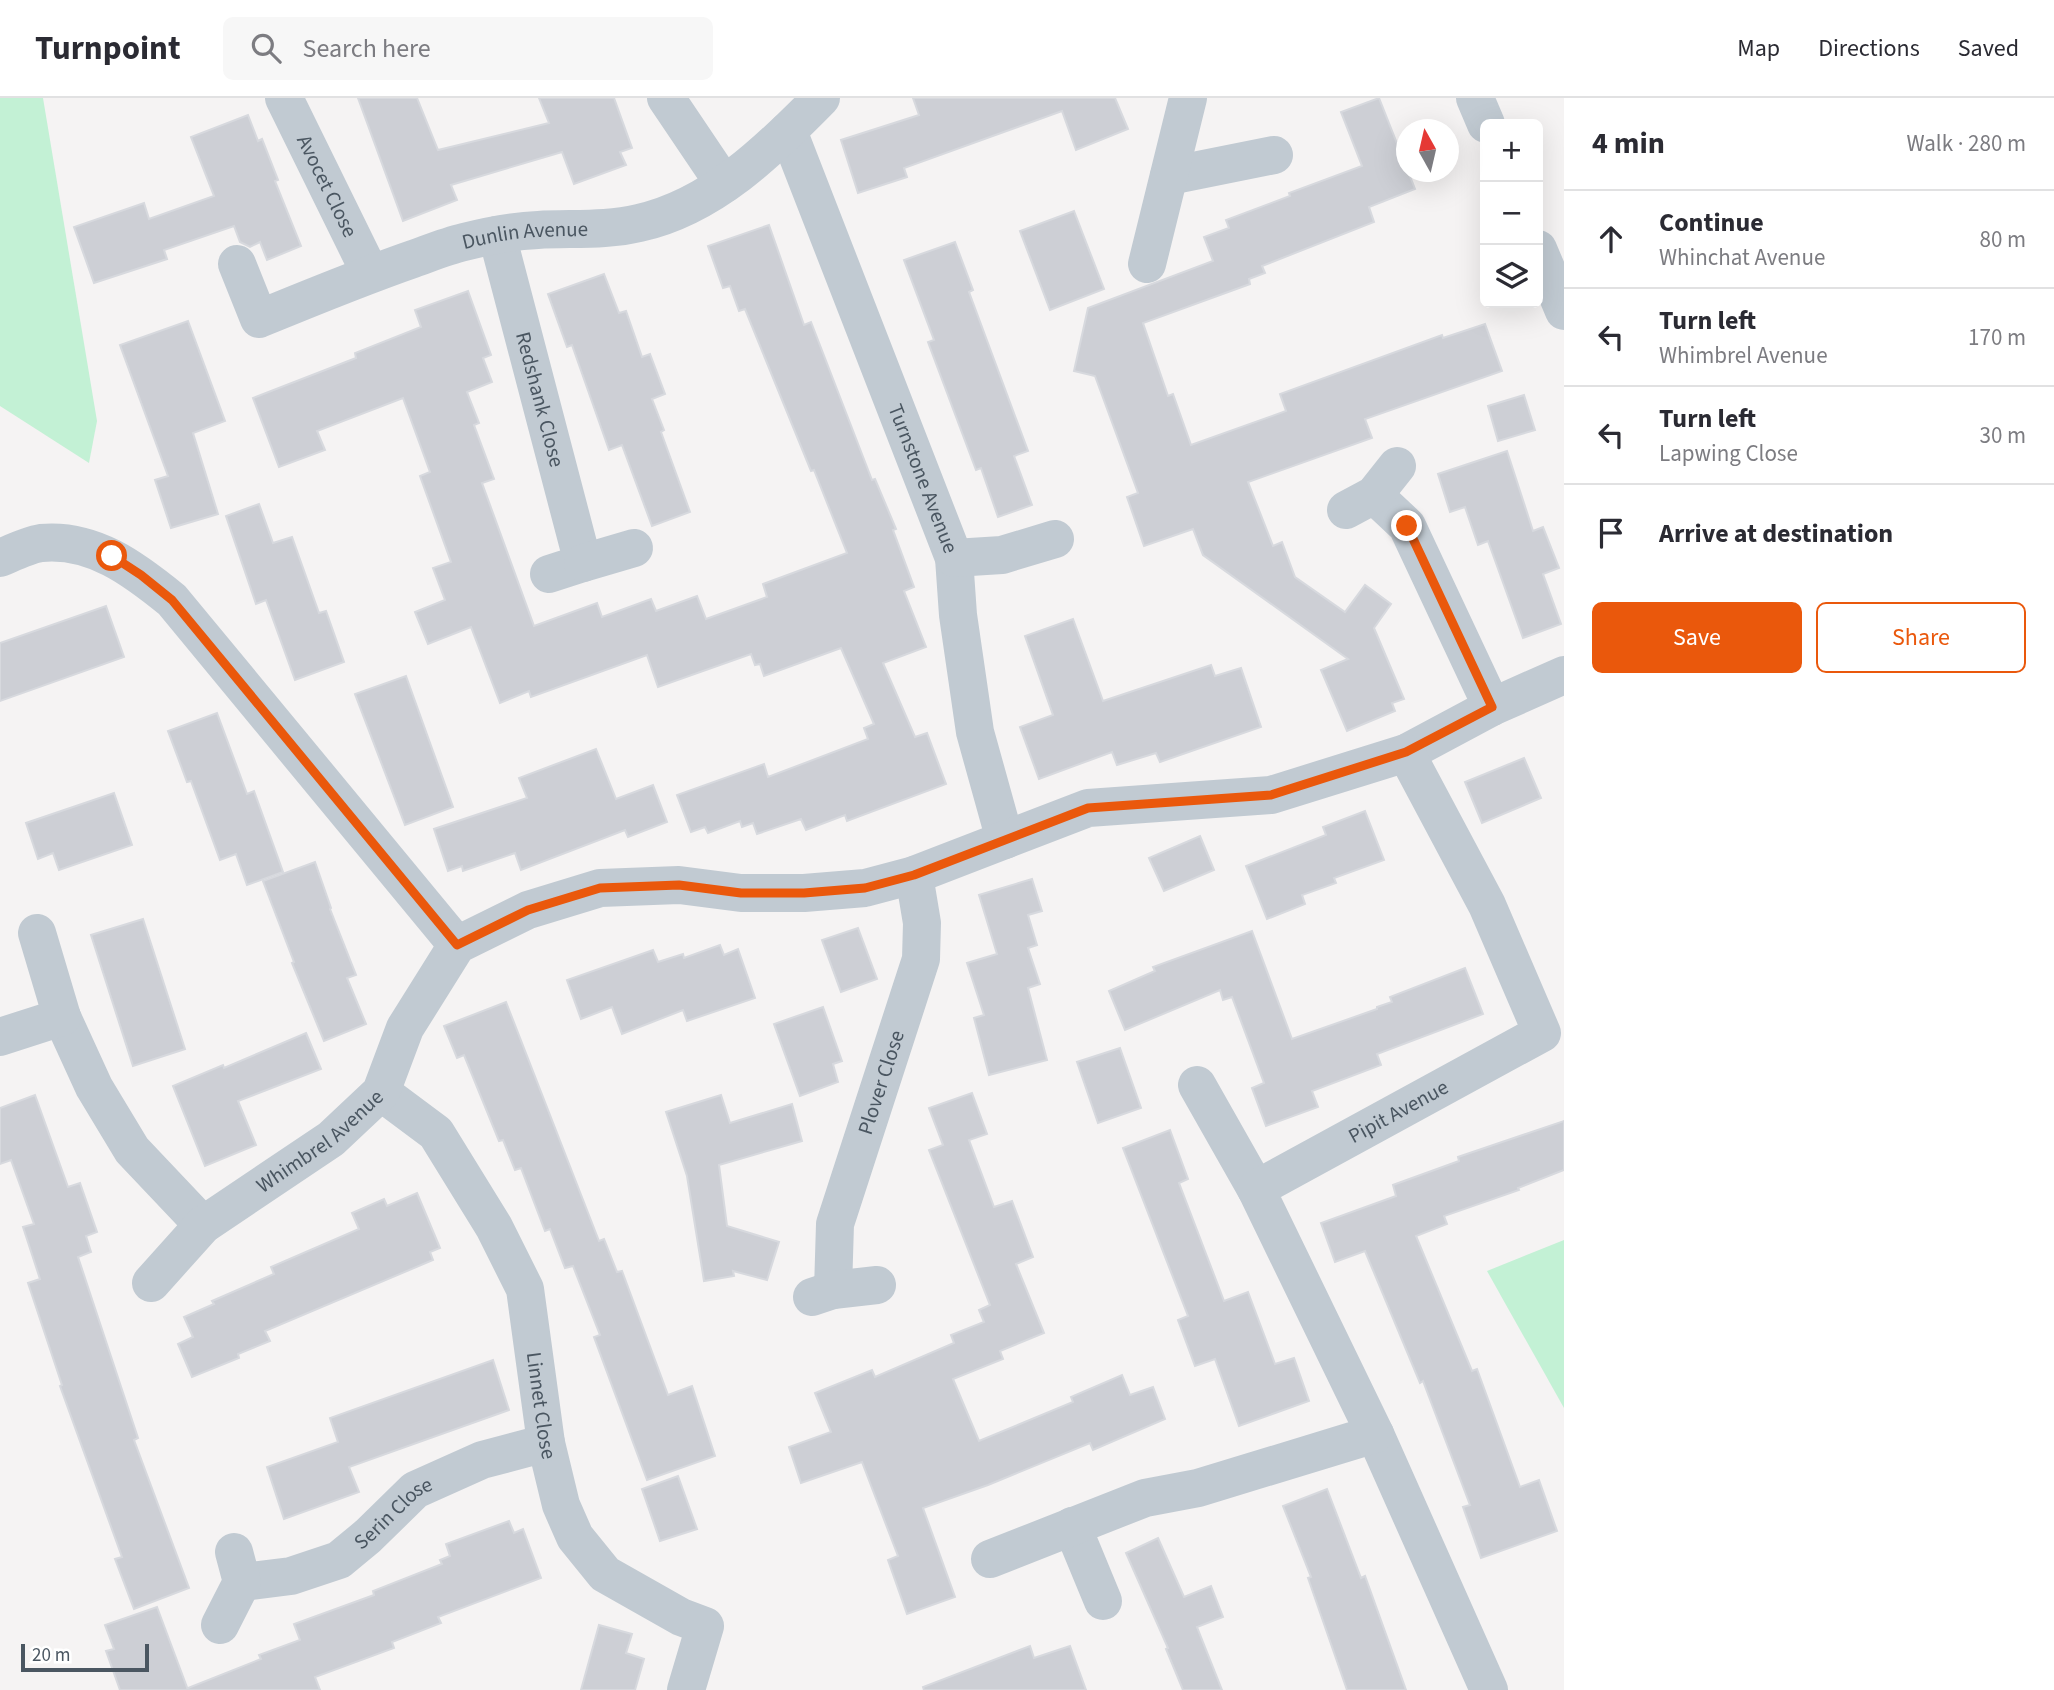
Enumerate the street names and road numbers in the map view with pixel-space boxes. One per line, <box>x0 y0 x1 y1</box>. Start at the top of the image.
street label: Avocet Close <box>289 130 365 242</box>
street label: Dunlin Avenue <box>459 214 588 257</box>
street label: Redshank Close <box>508 329 572 470</box>
street label: Turnstone Avenue <box>881 400 966 558</box>
street label: Plover Close <box>850 1026 912 1138</box>
street label: Pipit Avenue <box>1343 1072 1454 1151</box>
street label: Whimbrel Avenue <box>250 1082 390 1200</box>
street label: Linnet Close <box>519 1350 564 1462</box>
street label: Serin Close <box>347 1469 437 1557</box>

